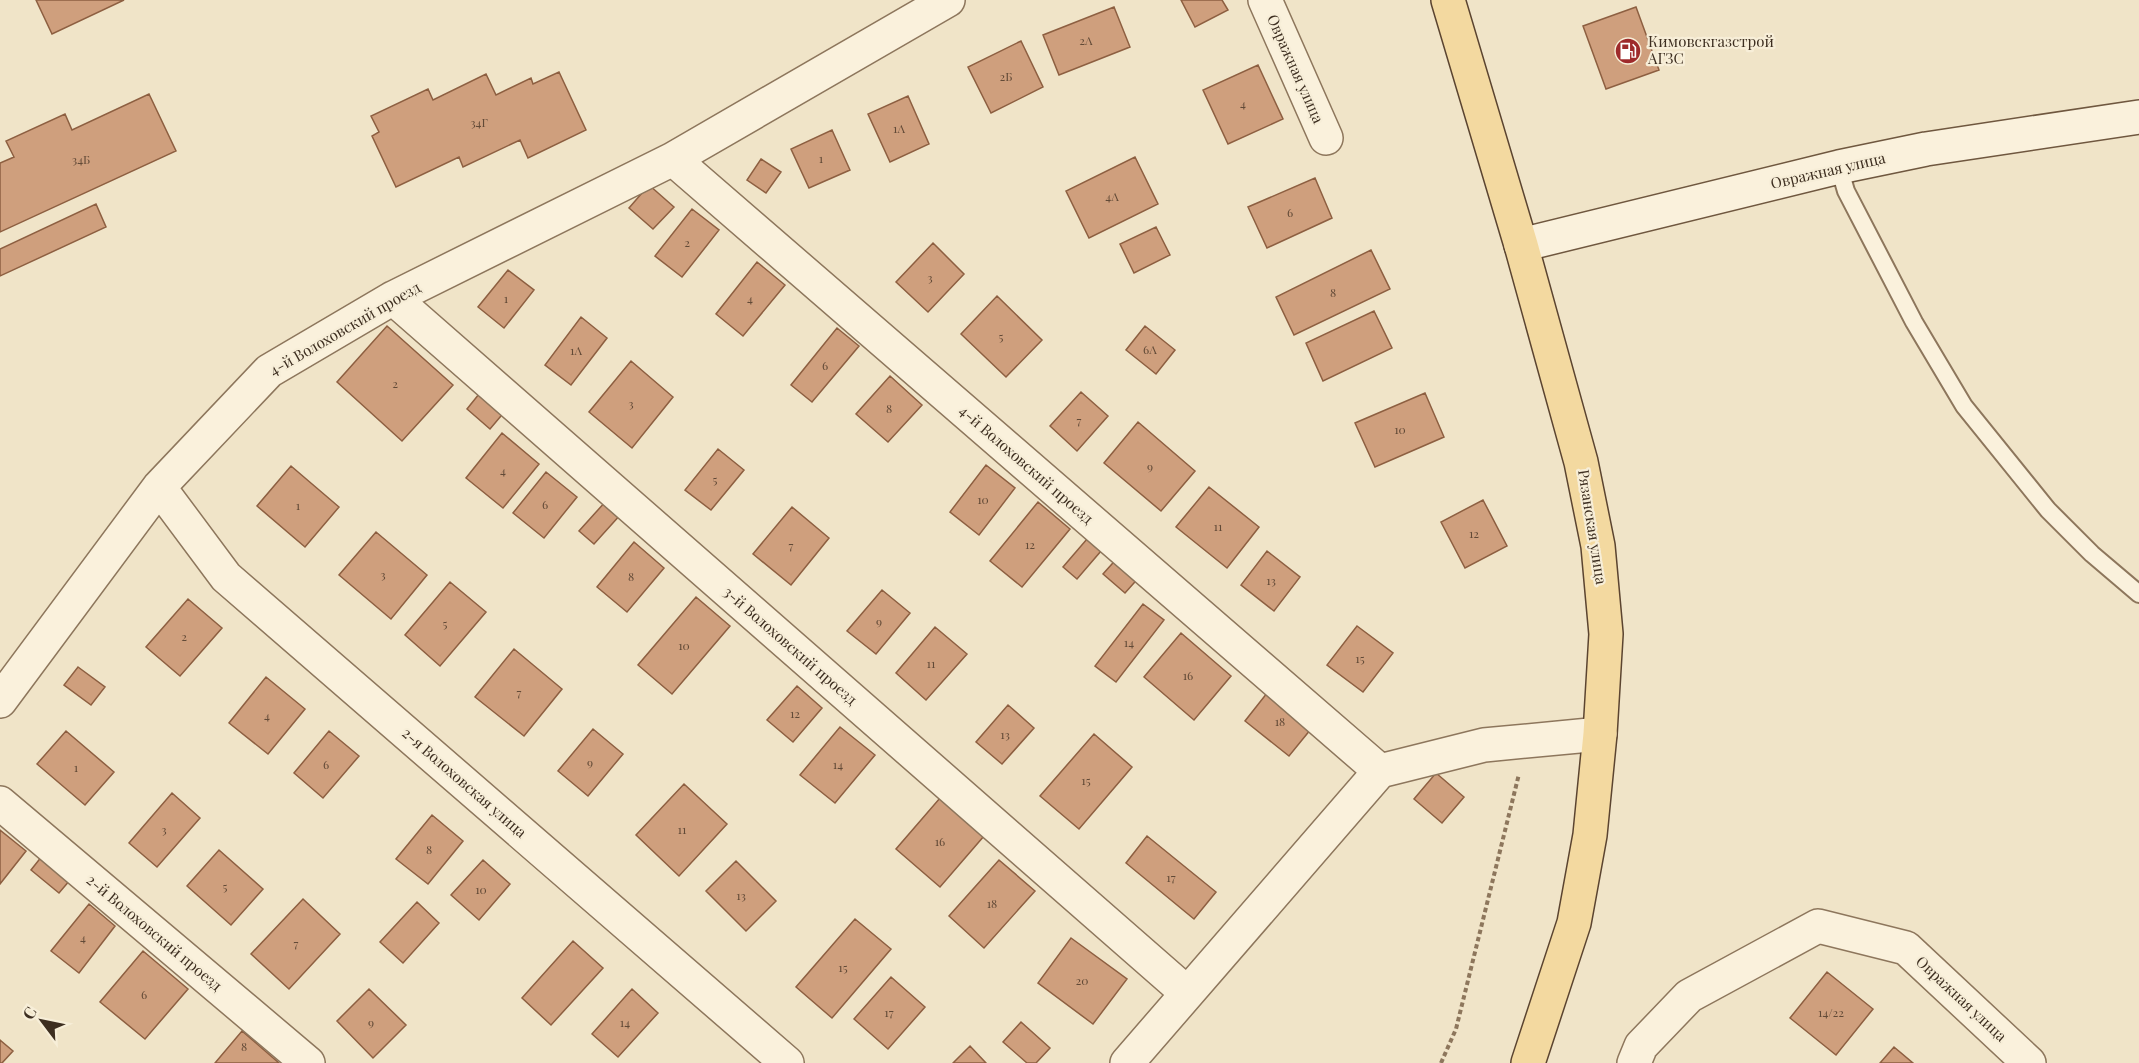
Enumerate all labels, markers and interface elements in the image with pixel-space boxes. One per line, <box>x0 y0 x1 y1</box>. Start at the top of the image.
street label: Овражная улица <box>1263 11 1329 127</box>
place label: Кимовскгазстрой АГЗС <box>1647 31 1774 68</box>
house number: 2А <box>1079 32 1093 48</box>
fuel station icon: Кимовскгазстрой АГЗС <box>1613 36 1643 66</box>
house number: 2Б <box>1000 68 1012 84</box>
house number: 4 <box>1240 95 1246 111</box>
house number: 34Г <box>470 114 488 130</box>
house number: 1А <box>893 120 905 136</box>
street label: Овражная улица <box>1769 147 1888 193</box>
house number: 1 <box>819 150 824 166</box>
house number: 34Б <box>72 151 90 167</box>
house number: 4А <box>1105 188 1119 204</box>
house number: 6 <box>1287 204 1293 220</box>
house number: 2 <box>684 234 690 250</box>
house number: 3 <box>927 269 933 285</box>
street label: 4-й Волоховский проезд <box>265 277 424 380</box>
house number: 8 <box>1330 284 1336 300</box>
house number: 1 <box>504 290 509 306</box>
house number: 4 <box>747 290 753 306</box>
house number: 5 <box>999 328 1004 344</box>
house number: 6А <box>1143 341 1157 357</box>
house number: 1А <box>570 342 582 358</box>
house number: 6 <box>822 357 828 373</box>
house number: 2 <box>392 375 398 391</box>
house number: 3 <box>628 395 634 411</box>
house number: 8 <box>886 400 892 416</box>
street label: 4-й Волоховский проезд <box>955 400 1098 528</box>
house number: 7 <box>1077 412 1082 428</box>
house number: 10 <box>1394 421 1406 437</box>
house number: 9 <box>1147 458 1153 474</box>
house number: 4 <box>500 462 506 478</box>
street label: Рязанская улица <box>1574 468 1612 586</box>
house number: 5 <box>713 471 718 487</box>
house number: 10 <box>977 491 989 507</box>
house number: 6 <box>542 496 548 512</box>
house number: 1 <box>296 497 301 513</box>
house number: 11 <box>1214 518 1223 534</box>
house number: 12 <box>1469 525 1479 541</box>
house number: 12 <box>1025 536 1035 552</box>
house number: 7 <box>789 537 794 553</box>
house number: 3 <box>380 566 386 582</box>
house number: 8 <box>628 568 634 584</box>
house number: 13 <box>1266 572 1276 588</box>
street label: 3-й Волоховский проезд <box>720 582 862 709</box>
house number: 9 <box>876 613 882 629</box>
house number: 5 <box>443 615 448 631</box>
house number: 2 <box>181 628 187 644</box>
house number: 14 <box>1124 634 1134 650</box>
house number: 10 <box>678 637 690 653</box>
house number: 15 <box>1355 650 1365 666</box>
house number: 11 <box>927 655 936 671</box>
house number: 16 <box>1183 667 1193 683</box>
house number: 7 <box>517 684 522 700</box>
house number: 12 <box>790 705 800 721</box>
house number: 4 <box>264 707 270 723</box>
house number: 18 <box>1275 713 1285 729</box>
street label: 2-я Волоховская улица <box>398 723 531 842</box>
house number: 13 <box>1000 726 1010 742</box>
house number: 9 <box>587 754 593 770</box>
house number: 6 <box>323 756 329 772</box>
house number: 14 <box>833 756 843 772</box>
house number: 1 <box>74 759 79 775</box>
house number: 15 <box>1081 772 1091 788</box>
house number: 3 <box>161 821 167 837</box>
house number: 11 <box>678 821 687 837</box>
house number: 16 <box>935 833 945 849</box>
house number: 8 <box>426 841 432 857</box>
house number: 17 <box>1166 869 1176 885</box>
street label: 2-й Волоховский проезд <box>83 870 227 995</box>
house number: 5 <box>223 878 228 894</box>
house number: 10 <box>475 881 487 897</box>
house number: 13 <box>736 887 746 903</box>
house number: 18 <box>987 895 997 911</box>
house number: 4 <box>80 929 86 945</box>
house number: 7 <box>294 935 299 951</box>
street label: Овражная улица <box>1912 951 2012 1046</box>
house number: 15 <box>838 959 848 975</box>
house number: 20 <box>1076 972 1088 988</box>
house number: 6 <box>141 986 147 1002</box>
north arrow <box>12 991 72 1051</box>
text: С <box>17 1002 41 1023</box>
house number: 17 <box>884 1004 894 1020</box>
house number: 14/22 <box>1818 1004 1844 1020</box>
house number: 9 <box>368 1014 374 1030</box>
house number: 14 <box>620 1014 630 1030</box>
house number: 8 <box>241 1038 247 1054</box>

